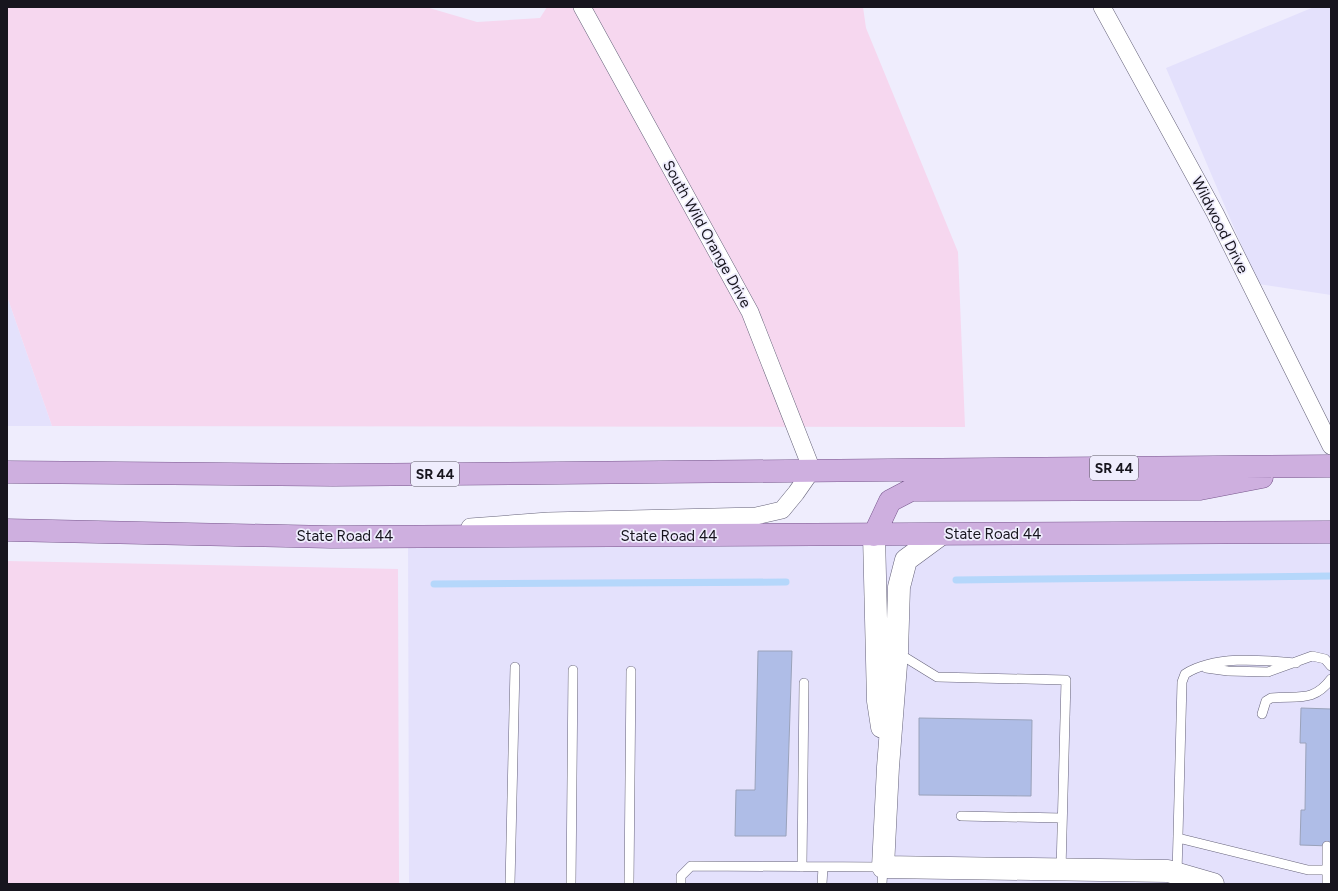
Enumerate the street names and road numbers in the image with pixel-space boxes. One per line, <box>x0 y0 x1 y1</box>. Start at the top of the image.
street label: South Wild Orange Drive <box>659 157 755 311</box>
street label: Wildwood Drive <box>1188 174 1252 276</box>
road number: SR 44 <box>1090 456 1138 480</box>
road number: SR 44 <box>411 462 459 486</box>
street label: State Road 44 <box>945 525 1041 543</box>
street label: State Road 44 <box>297 527 393 545</box>
street label: State Road 44 <box>621 527 717 545</box>

